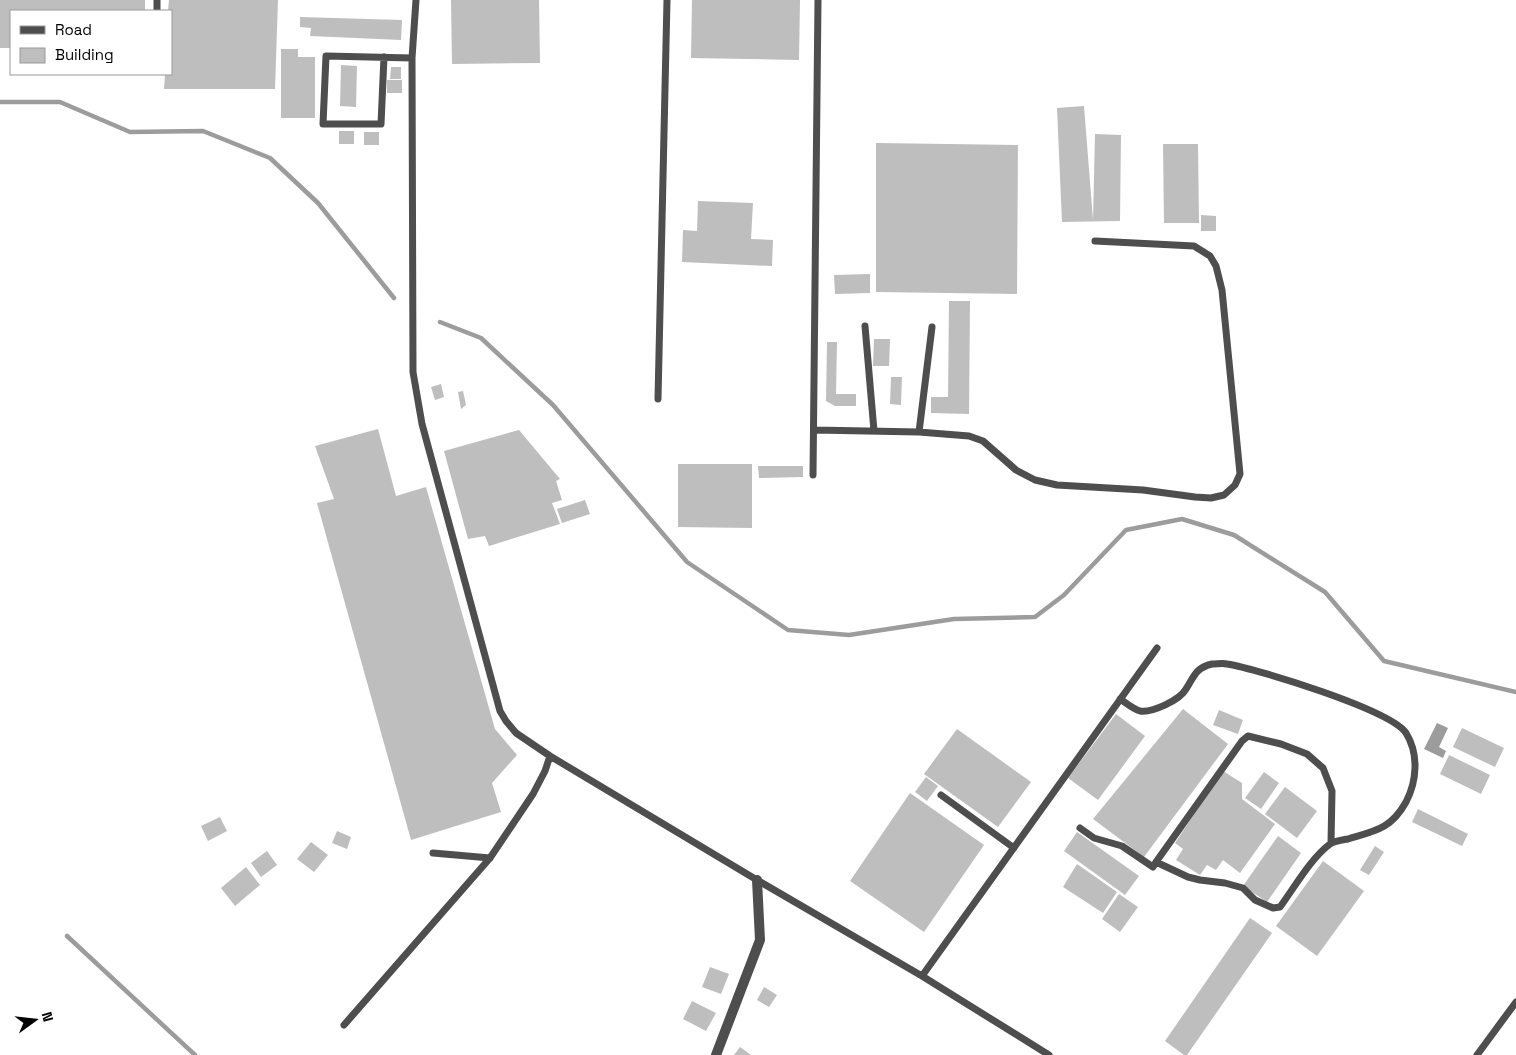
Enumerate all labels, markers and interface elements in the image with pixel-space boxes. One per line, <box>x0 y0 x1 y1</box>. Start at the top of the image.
legend <box>10 10 172 75</box>
text: Road <box>55 20 92 39</box>
text: Building <box>55 45 114 64</box>
north arrow <box>10 995 60 1045</box>
text: N <box>38 1010 57 1024</box>

